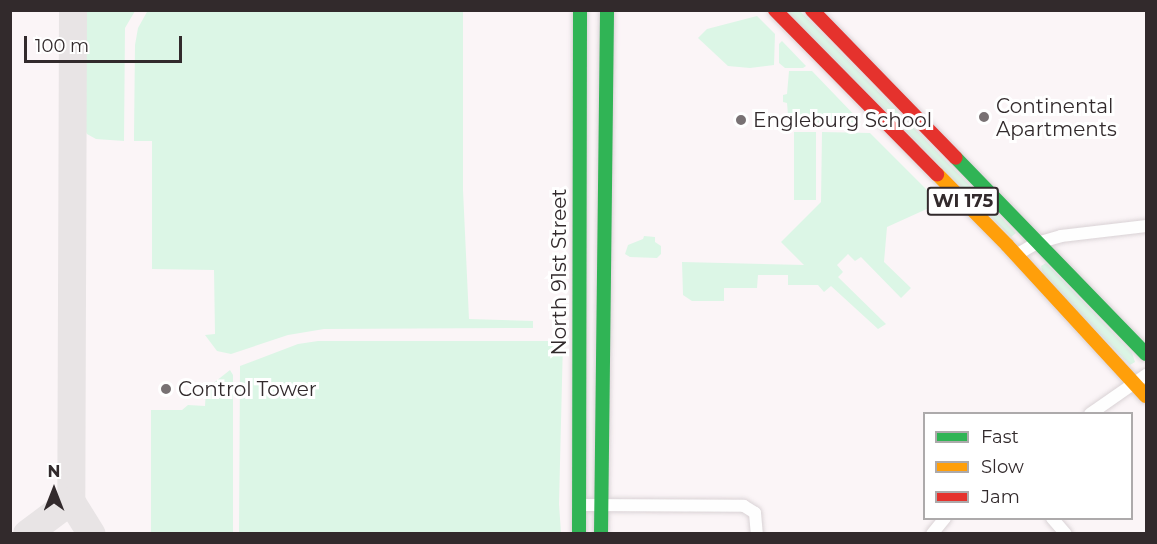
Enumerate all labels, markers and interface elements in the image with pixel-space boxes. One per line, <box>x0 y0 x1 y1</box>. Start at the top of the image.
scale bar <box>27 24 184 62</box>
text: 100 m <box>35 35 89 57</box>
place label: Continental Apartments <box>996 94 1117 141</box>
place label: Engleburg School <box>753 108 932 132</box>
marker: Continental Apartments <box>977 110 991 124</box>
marker: Engleburg School <box>734 113 748 127</box>
road number: WI 175 <box>926 186 1000 216</box>
street label: North 91st Street <box>547 189 571 355</box>
place label: Control Tower <box>178 377 317 401</box>
marker: Control Tower <box>159 382 173 396</box>
legend <box>923 412 1133 520</box>
text: Fast <box>981 426 1019 448</box>
text: Slow <box>981 456 1024 478</box>
north arrow <box>24 460 84 520</box>
text: N <box>48 462 60 481</box>
text: Jam <box>981 486 1020 508</box>

